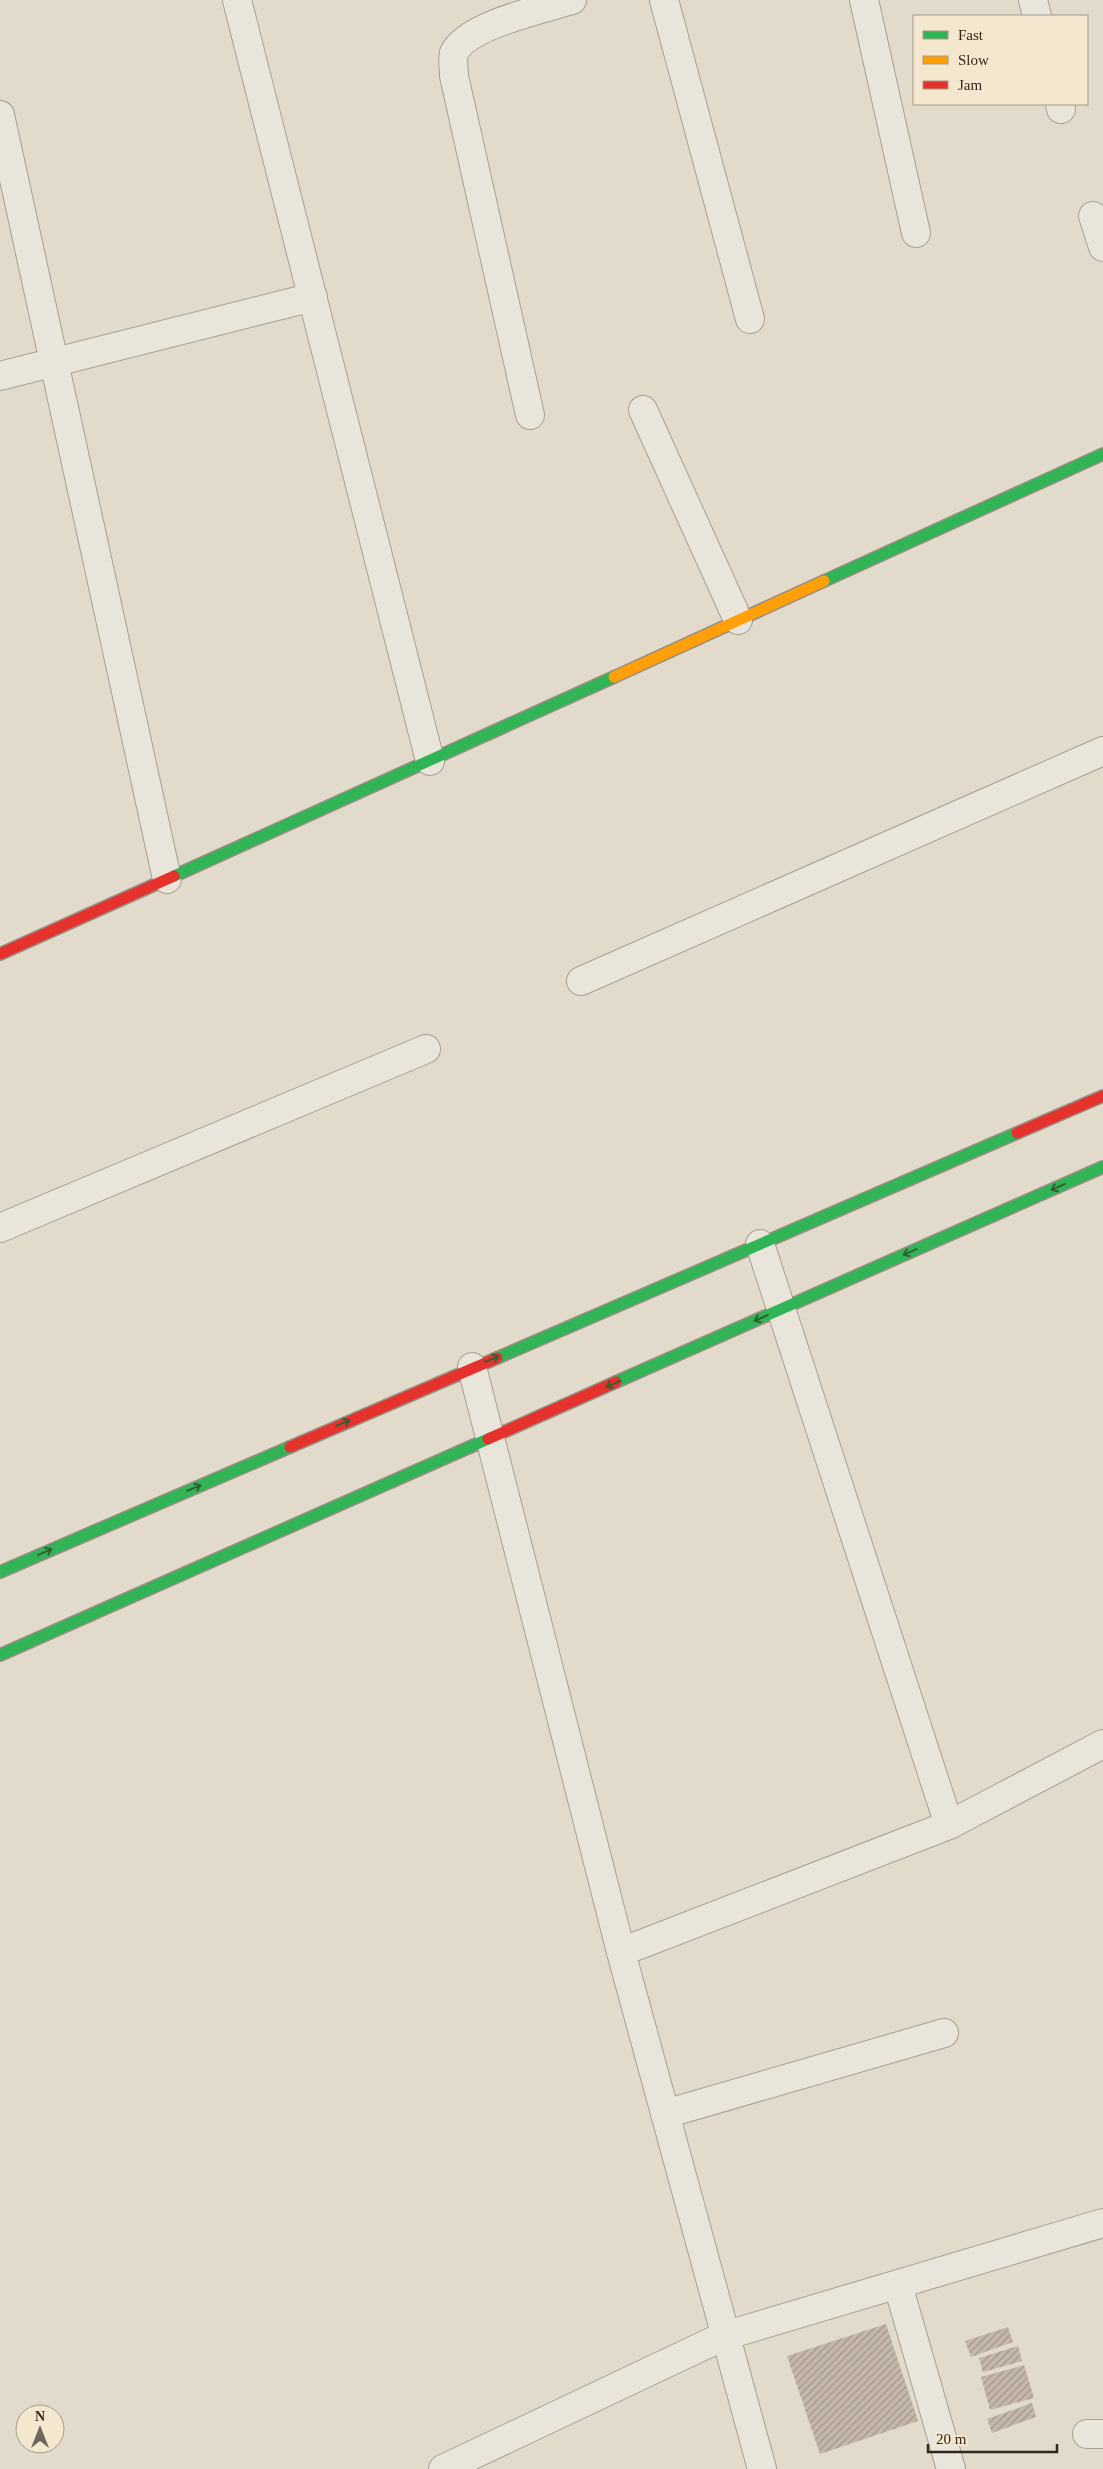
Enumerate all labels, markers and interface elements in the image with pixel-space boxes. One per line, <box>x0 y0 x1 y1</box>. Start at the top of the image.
legend <box>913 15 1088 105</box>
text: Fast <box>958 27 984 43</box>
text: Slow <box>958 52 989 68</box>
text: Jam <box>958 77 982 93</box>
one-way arrow <box>1051 1182 1066 1192</box>
one-way arrow <box>903 1248 918 1258</box>
one-way arrow <box>754 1314 769 1324</box>
one-way arrow <box>484 1353 499 1363</box>
one-way arrow <box>606 1380 621 1390</box>
one-way arrow <box>335 1418 350 1428</box>
one-way arrow <box>186 1482 201 1492</box>
one-way arrow <box>37 1547 52 1557</box>
north arrow <box>15 2404 65 2454</box>
text: N <box>35 2409 45 2424</box>
scale bar <box>928 2422 1057 2454</box>
text: 20 m <box>936 2431 967 2447</box>

